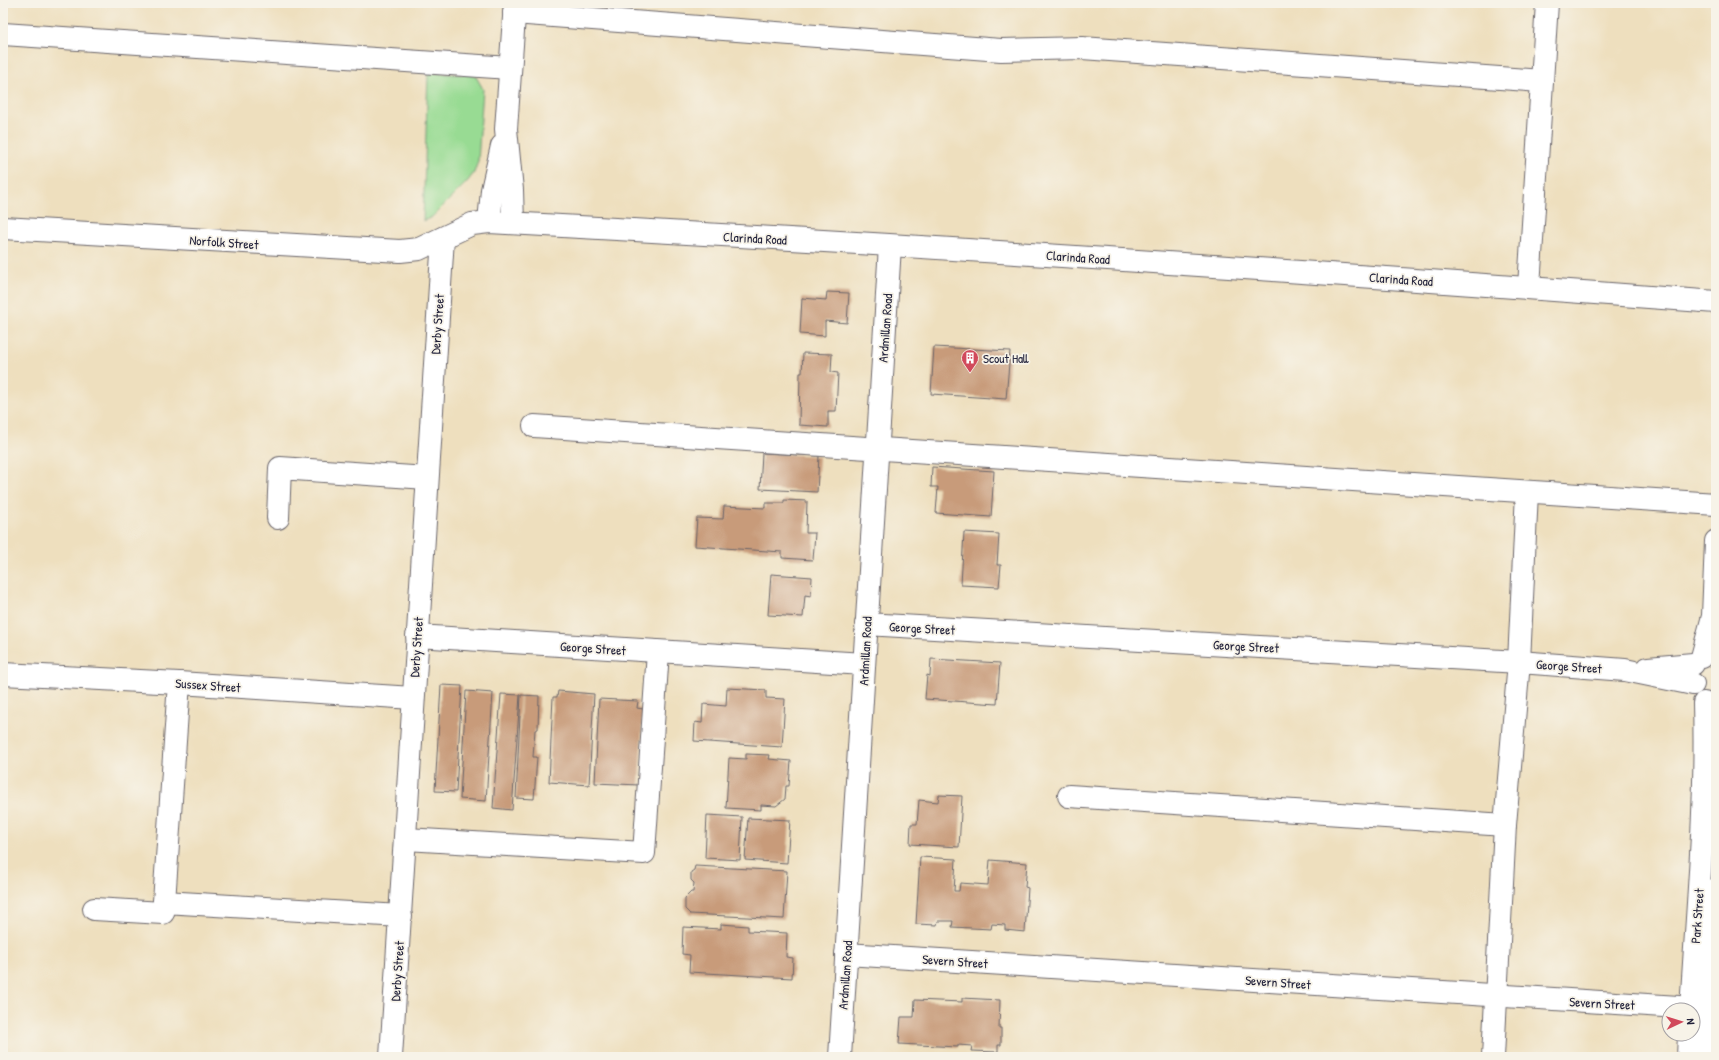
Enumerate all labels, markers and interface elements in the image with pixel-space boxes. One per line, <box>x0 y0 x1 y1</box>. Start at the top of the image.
street label: Clarinda Road <box>723 227 787 249</box>
street label: Norfolk Street <box>189 231 260 253</box>
street label: Clarinda Road <box>1045 246 1111 268</box>
street label: Clarinda Road <box>1368 268 1434 290</box>
street label: Derby Street <box>426 293 448 355</box>
street label: Ardmillan Road <box>874 293 896 363</box>
building icon: Scout Hall <box>960 348 980 373</box>
place label: Scout Hall <box>983 349 1029 367</box>
street label: Derby Street <box>405 616 427 678</box>
street label: Ardmillan Road <box>854 616 876 686</box>
street label: George Street <box>889 617 956 639</box>
street label: George Street <box>1213 635 1280 657</box>
street label: George Street <box>560 637 627 659</box>
street label: George Street <box>1536 655 1603 677</box>
street label: Sussex Street <box>175 674 242 696</box>
street label: Park Street <box>1686 887 1708 944</box>
street label: Derby Street <box>386 940 408 1002</box>
street label: Ardmillan Road <box>834 940 856 1010</box>
street label: Severn Street <box>922 950 989 972</box>
street label: Severn Street <box>1245 971 1312 993</box>
street label: Severn Street <box>1569 992 1636 1014</box>
north arrow <box>1661 1002 1701 1042</box>
text: N <box>1684 1018 1698 1025</box>

